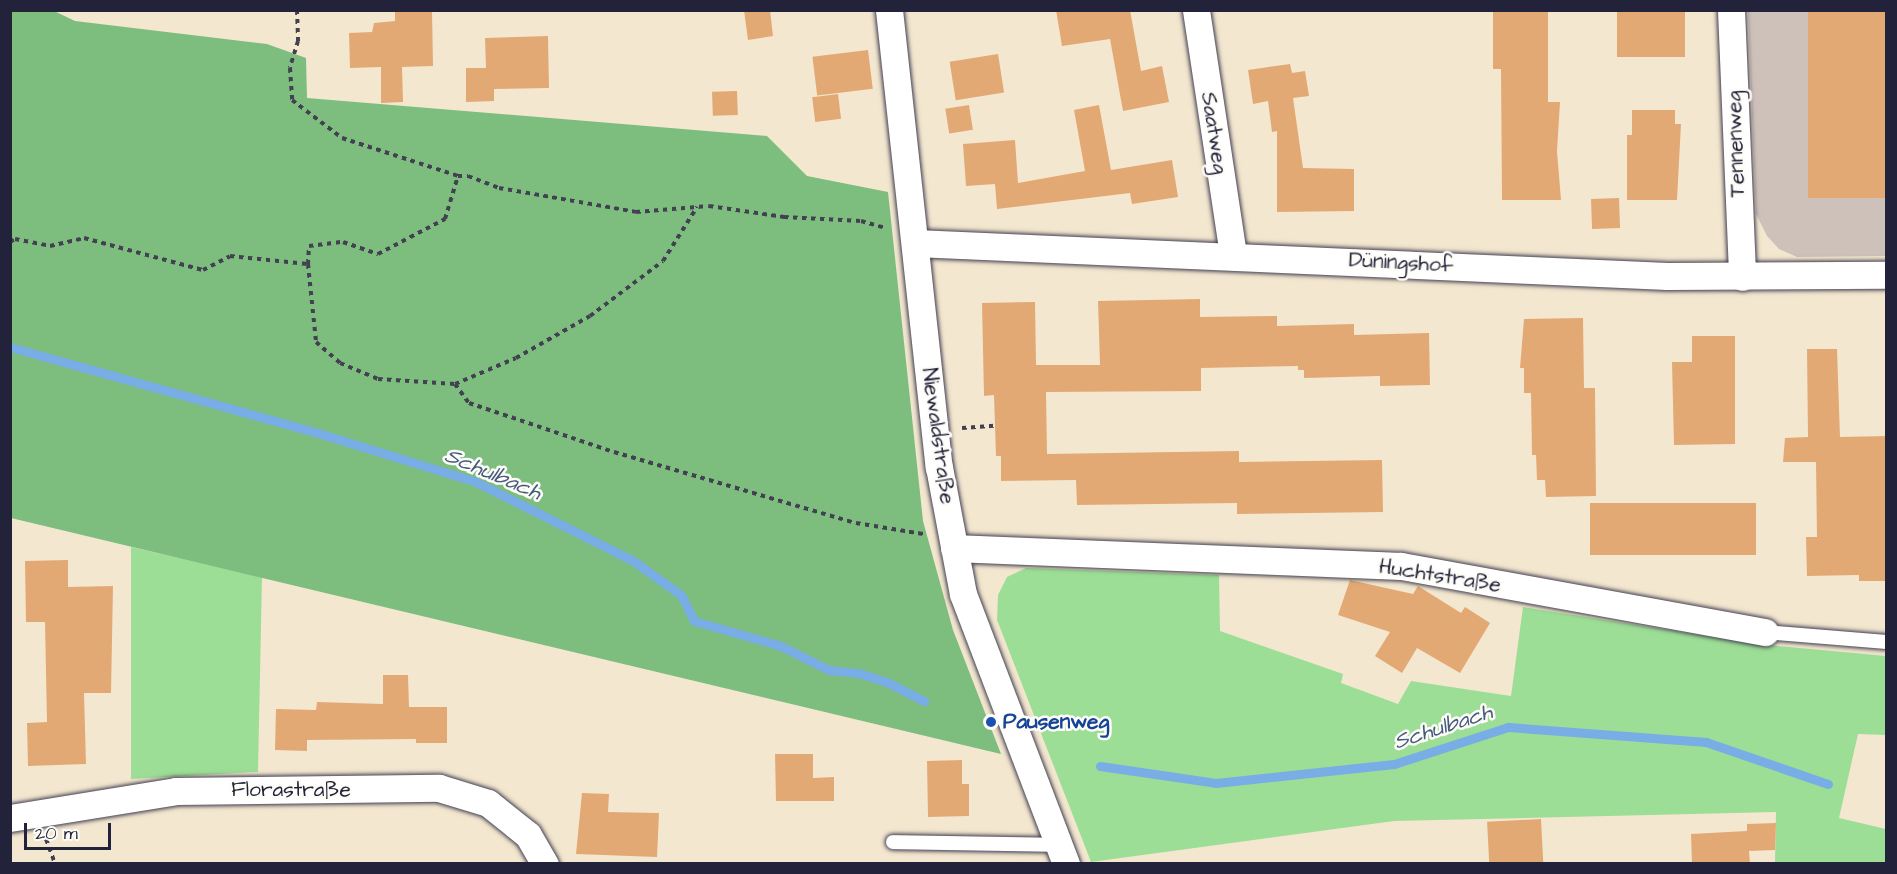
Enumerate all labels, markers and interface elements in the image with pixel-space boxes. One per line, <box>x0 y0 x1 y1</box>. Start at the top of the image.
street label: Saatweg <box>1195 90 1233 176</box>
street label: Tennenweg <box>1722 90 1750 198</box>
street label: Düningshof <box>1348 248 1454 278</box>
street label: Niewaldstraße <box>916 366 960 506</box>
water label: Schulbach <box>441 442 545 506</box>
street label: Huchtstraße <box>1377 554 1503 598</box>
water label: Schulbach <box>1390 699 1496 755</box>
place label: Pausenweg <box>1003 709 1109 735</box>
marker: Pausenweg <box>984 715 998 729</box>
street label: Florastraße <box>231 777 351 803</box>
scale bar <box>27 811 114 849</box>
text: 20 m <box>35 821 78 846</box>

